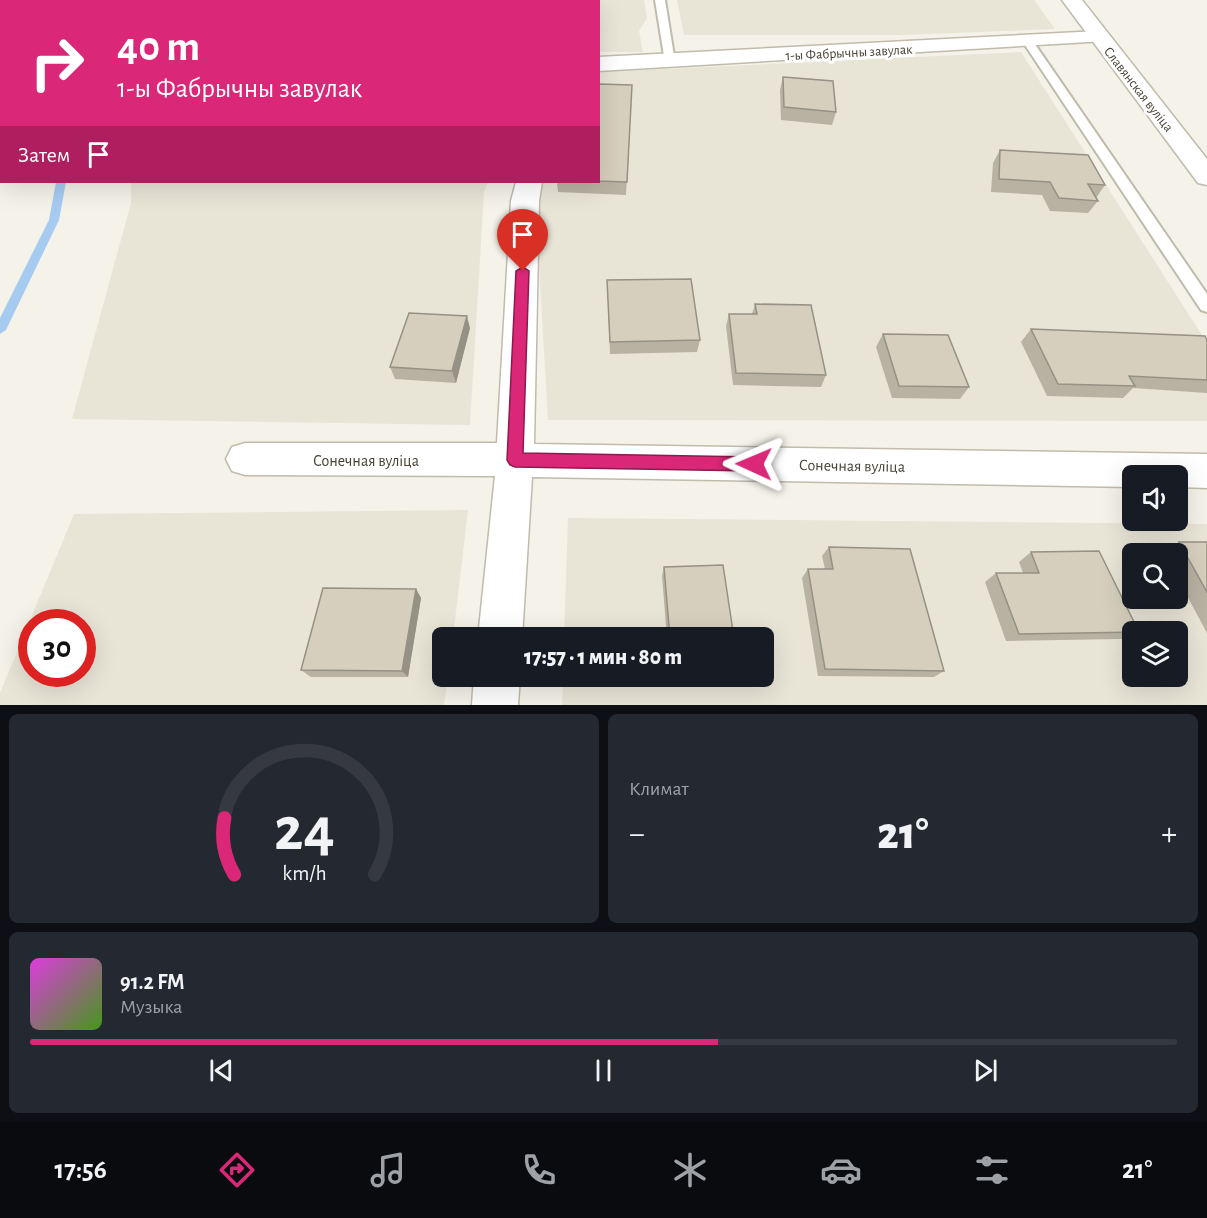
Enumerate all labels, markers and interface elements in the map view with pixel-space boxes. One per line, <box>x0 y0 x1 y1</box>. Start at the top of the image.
icon: right <box>18 24 96 102</box>
text: 40 m <box>117 26 200 68</box>
street label: 1-ы Фабрычны завулак <box>785 43 913 63</box>
street label: Славянская вуліца <box>1101 45 1176 135</box>
text: 1-ы Фабрычны завулак <box>117 75 362 102</box>
icon: arrive <box>82 138 115 171</box>
text: Затем <box>18 144 70 166</box>
pin <box>497 209 548 271</box>
icon: arrive <box>506 218 539 251</box>
position arrow <box>722 432 786 496</box>
street label: Сонечная вуліца <box>313 453 419 470</box>
street label: Сонечная вуліца <box>799 457 905 476</box>
map controls <box>1122 465 1188 687</box>
button: sound <box>1122 465 1188 531</box>
button: search <box>1122 543 1188 609</box>
speed limit sign: 30 <box>18 609 96 687</box>
button: layers <box>1122 621 1188 687</box>
text: 17:57 · 1 мин · 80 m <box>524 646 682 668</box>
text: Климат <box>629 779 689 799</box>
text: 24 <box>274 799 334 861</box>
text: 21° <box>877 812 929 857</box>
text: − <box>629 818 645 851</box>
text: + <box>1161 818 1177 851</box>
text: km/h <box>282 864 326 885</box>
text: 91.2 FM <box>120 971 185 993</box>
text: Музыка <box>120 997 182 1017</box>
icon: previous <box>205 1054 238 1087</box>
icon: pause <box>587 1054 620 1087</box>
icon: next <box>969 1054 1002 1087</box>
icon: directions <box>216 1149 258 1191</box>
icon: music <box>367 1149 409 1191</box>
icon: phone <box>518 1149 560 1191</box>
icon: climate <box>669 1149 711 1191</box>
icon: car <box>820 1149 862 1191</box>
icon: filters <box>971 1149 1013 1191</box>
text: 17:56 <box>55 1156 107 1183</box>
text: 21° <box>1122 1156 1152 1183</box>

